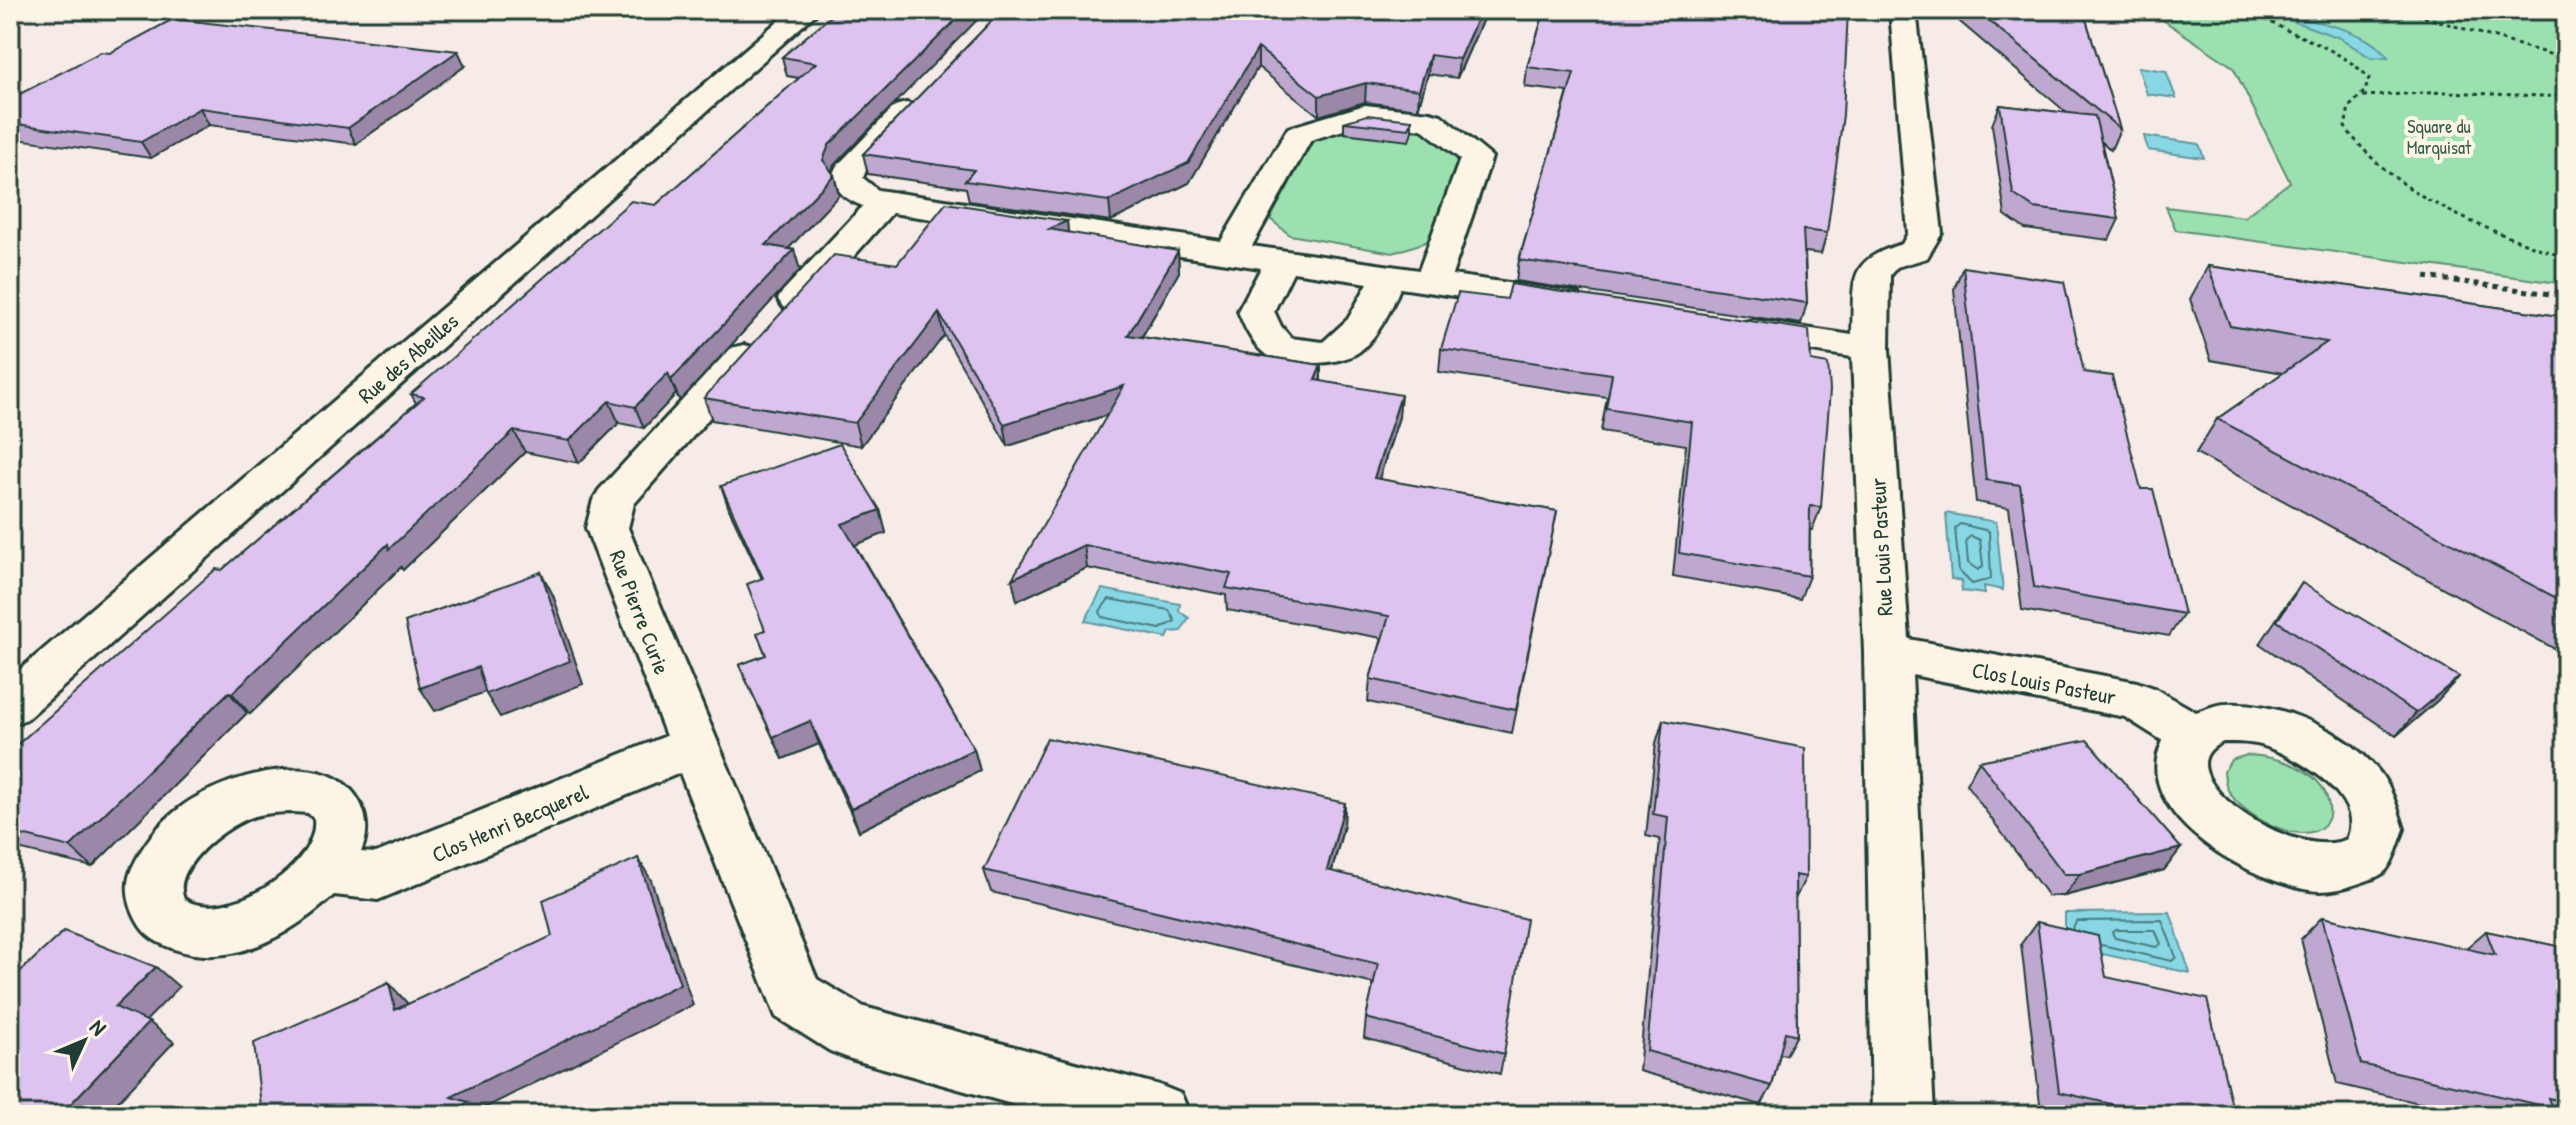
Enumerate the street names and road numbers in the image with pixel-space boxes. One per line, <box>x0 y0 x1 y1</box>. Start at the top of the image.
street label: Rue des Abeilles <box>351 306 465 410</box>
street label: Rue Louis Pasteur <box>1862 477 1900 617</box>
street label: Rue Pierre Curie <box>603 546 677 679</box>
street label: Clos Louis Pasteur <box>1970 654 2119 712</box>
street label: Clos Henri Becquerel <box>427 777 593 869</box>

